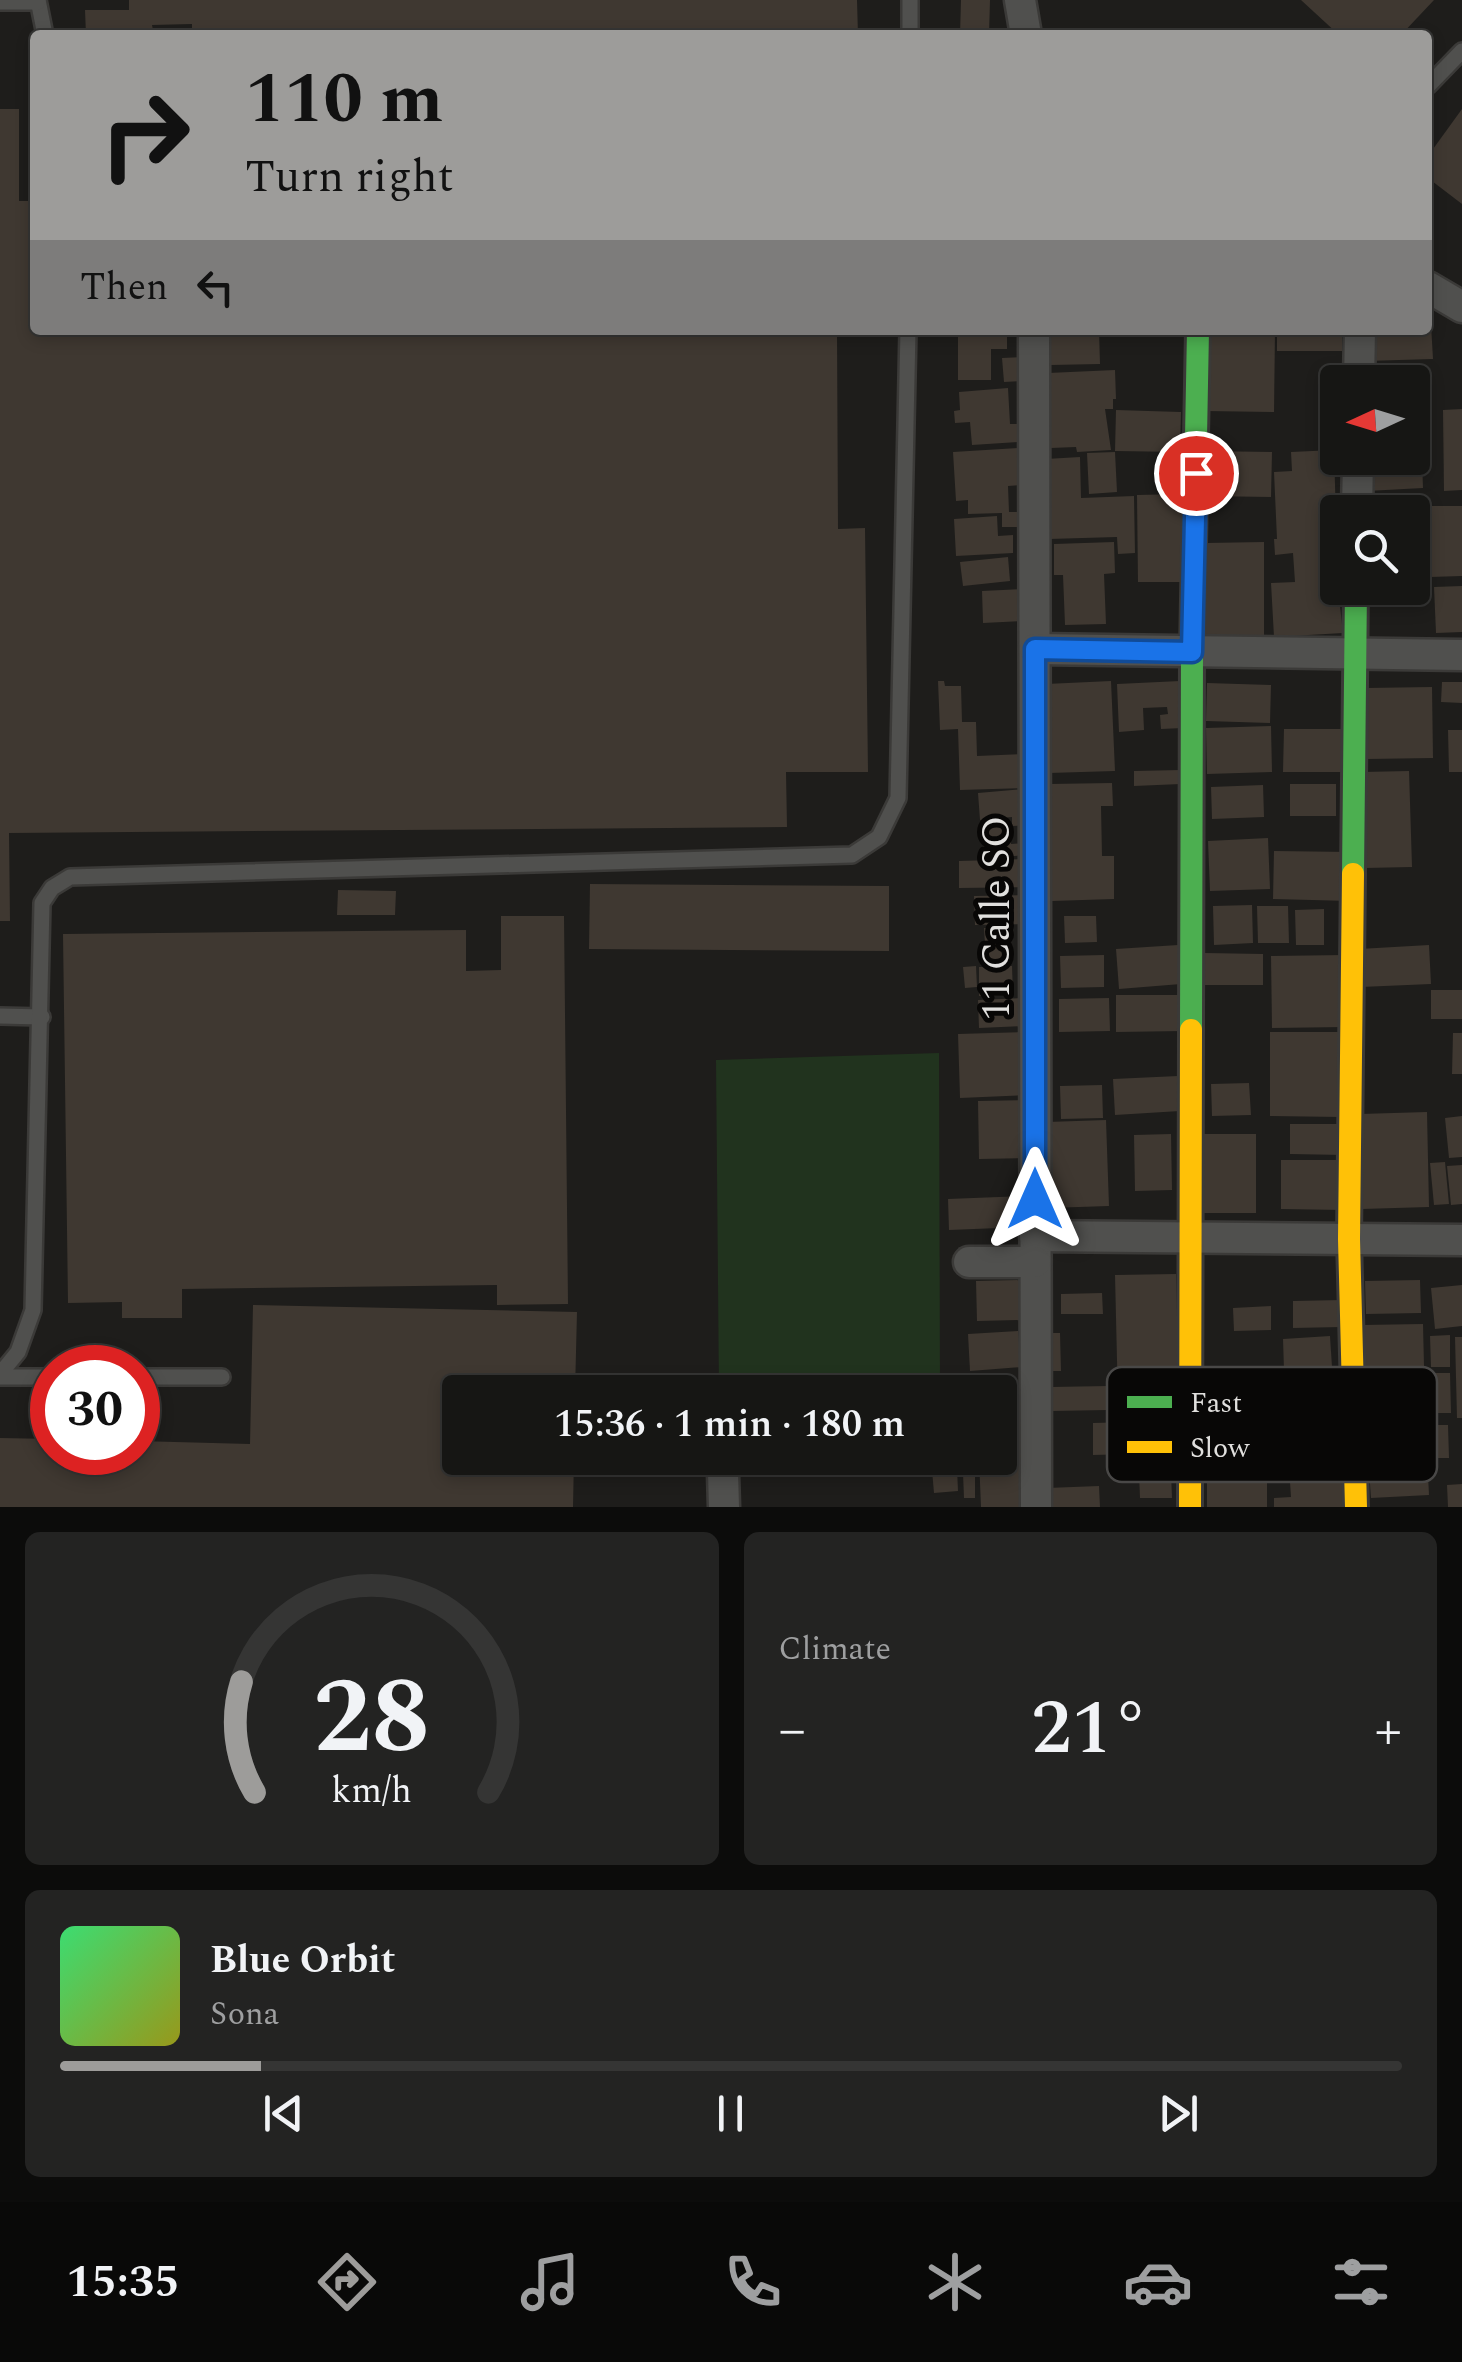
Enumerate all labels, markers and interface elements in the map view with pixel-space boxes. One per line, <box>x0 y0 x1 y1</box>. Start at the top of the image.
text: 110 m <box>245 47 443 153</box>
icon: right <box>80 70 210 200</box>
text: Turn right <box>245 143 454 212</box>
text: Then <box>80 259 168 317</box>
icon: left <box>188 260 243 315</box>
north arrow <box>1320 365 1430 475</box>
map controls <box>1320 365 1430 605</box>
pin <box>1154 431 1239 516</box>
icon: arrive <box>1169 446 1224 501</box>
button: search <box>1320 495 1430 605</box>
street label: 11 Calle SO <box>967 816 1028 1020</box>
position arrow <box>983 1147 1087 1251</box>
speed limit sign: 30 <box>30 1345 160 1475</box>
legend <box>1107 1367 1437 1482</box>
text: Fast <box>1190 1382 1242 1425</box>
text: 15:36 · 1 min · 180 m <box>554 1396 905 1454</box>
text: Slow <box>1190 1427 1250 1470</box>
text: Climate <box>779 1625 891 1674</box>
text: 28 <box>313 1640 430 1798</box>
text: 21° <box>1031 1673 1149 1787</box>
text: − <box>779 1689 806 1772</box>
text: + <box>1374 1689 1402 1772</box>
text: km/h <box>332 1764 412 1819</box>
text: Blue Orbit <box>210 1932 395 1990</box>
text: Sona <box>210 1990 279 2039</box>
icon: previous <box>256 2086 311 2141</box>
icon: pause <box>703 2086 758 2141</box>
icon: next <box>1151 2086 1206 2141</box>
icon: directions <box>312 2247 382 2317</box>
icon: music <box>515 2247 585 2317</box>
icon: phone <box>718 2247 788 2317</box>
icon: climate <box>920 2247 990 2317</box>
icon: car <box>1123 2247 1193 2317</box>
icon: filters <box>1326 2247 1396 2317</box>
text: 15:35 <box>66 2248 179 2317</box>

